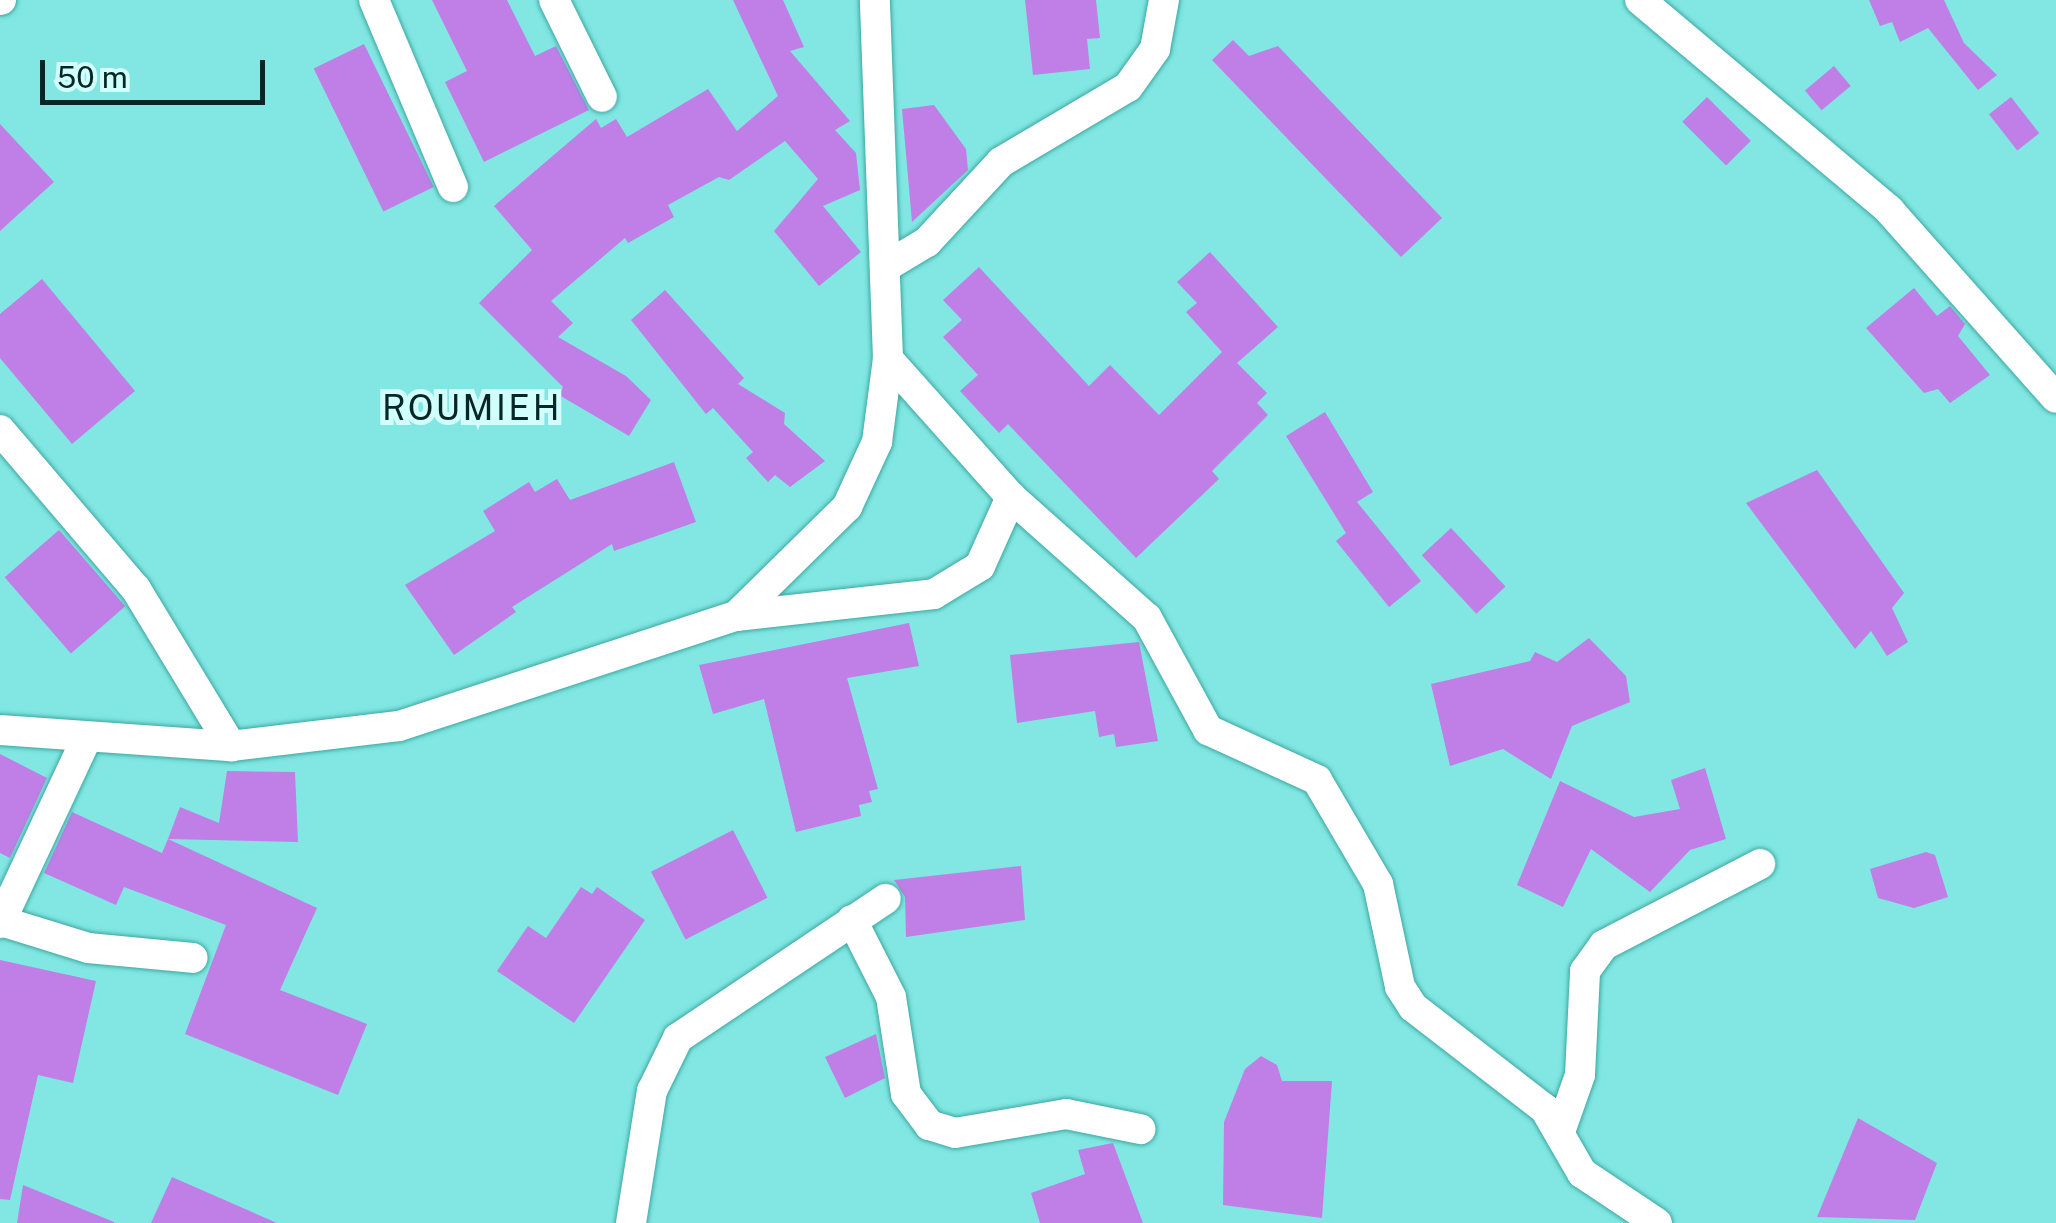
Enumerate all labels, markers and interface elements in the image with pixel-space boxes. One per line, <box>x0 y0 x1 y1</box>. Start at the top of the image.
scale bar <box>45 40 270 102</box>
text: 50 m <box>57 59 128 95</box>
district label: ROUMIEH <box>382 387 562 429</box>

